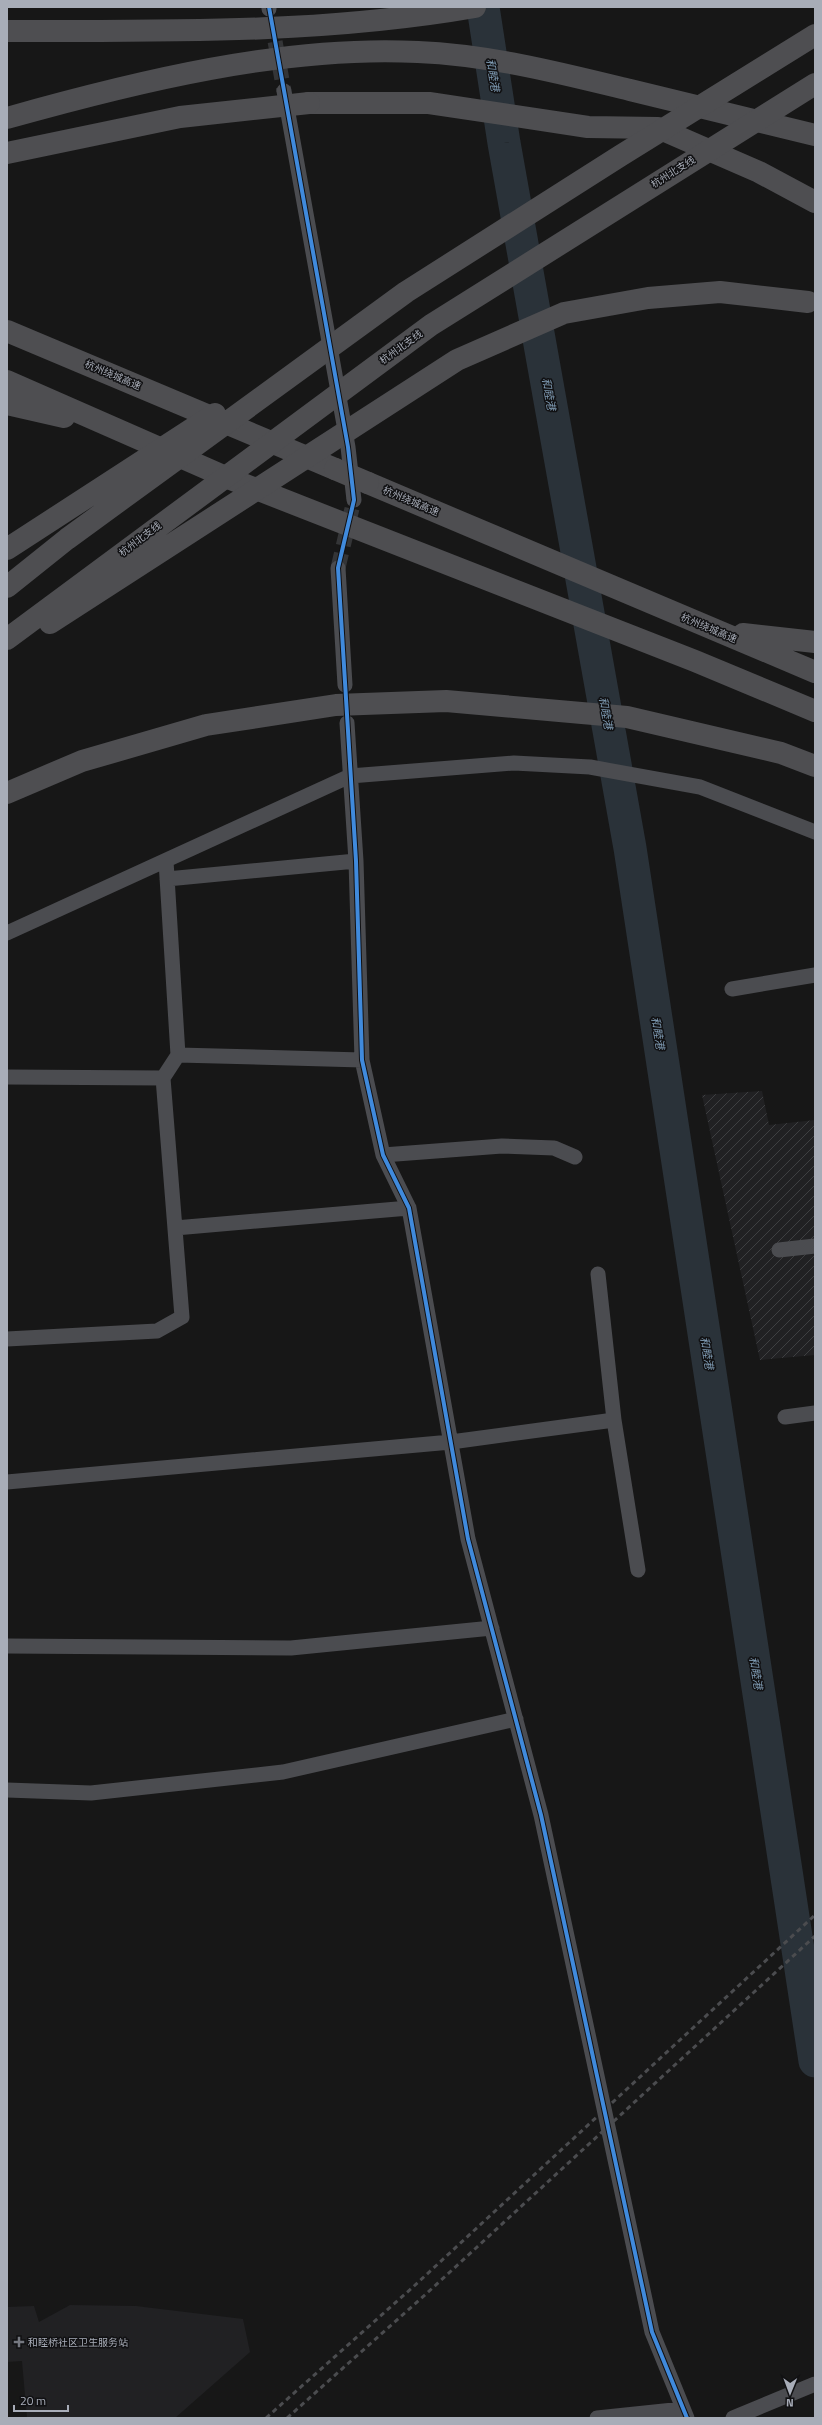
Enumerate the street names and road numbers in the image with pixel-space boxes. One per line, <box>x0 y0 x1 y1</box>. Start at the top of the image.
street label: 杭州北支线 <box>648 152 698 192</box>
street label: 杭州北支线 <box>376 326 426 368</box>
street label: 杭州绕城高速 <box>82 356 144 394</box>
street label: 杭州绕城高速 <box>380 482 442 520</box>
street label: 杭州北支线 <box>116 518 164 560</box>
street label: 杭州绕城高速 <box>678 609 740 647</box>

